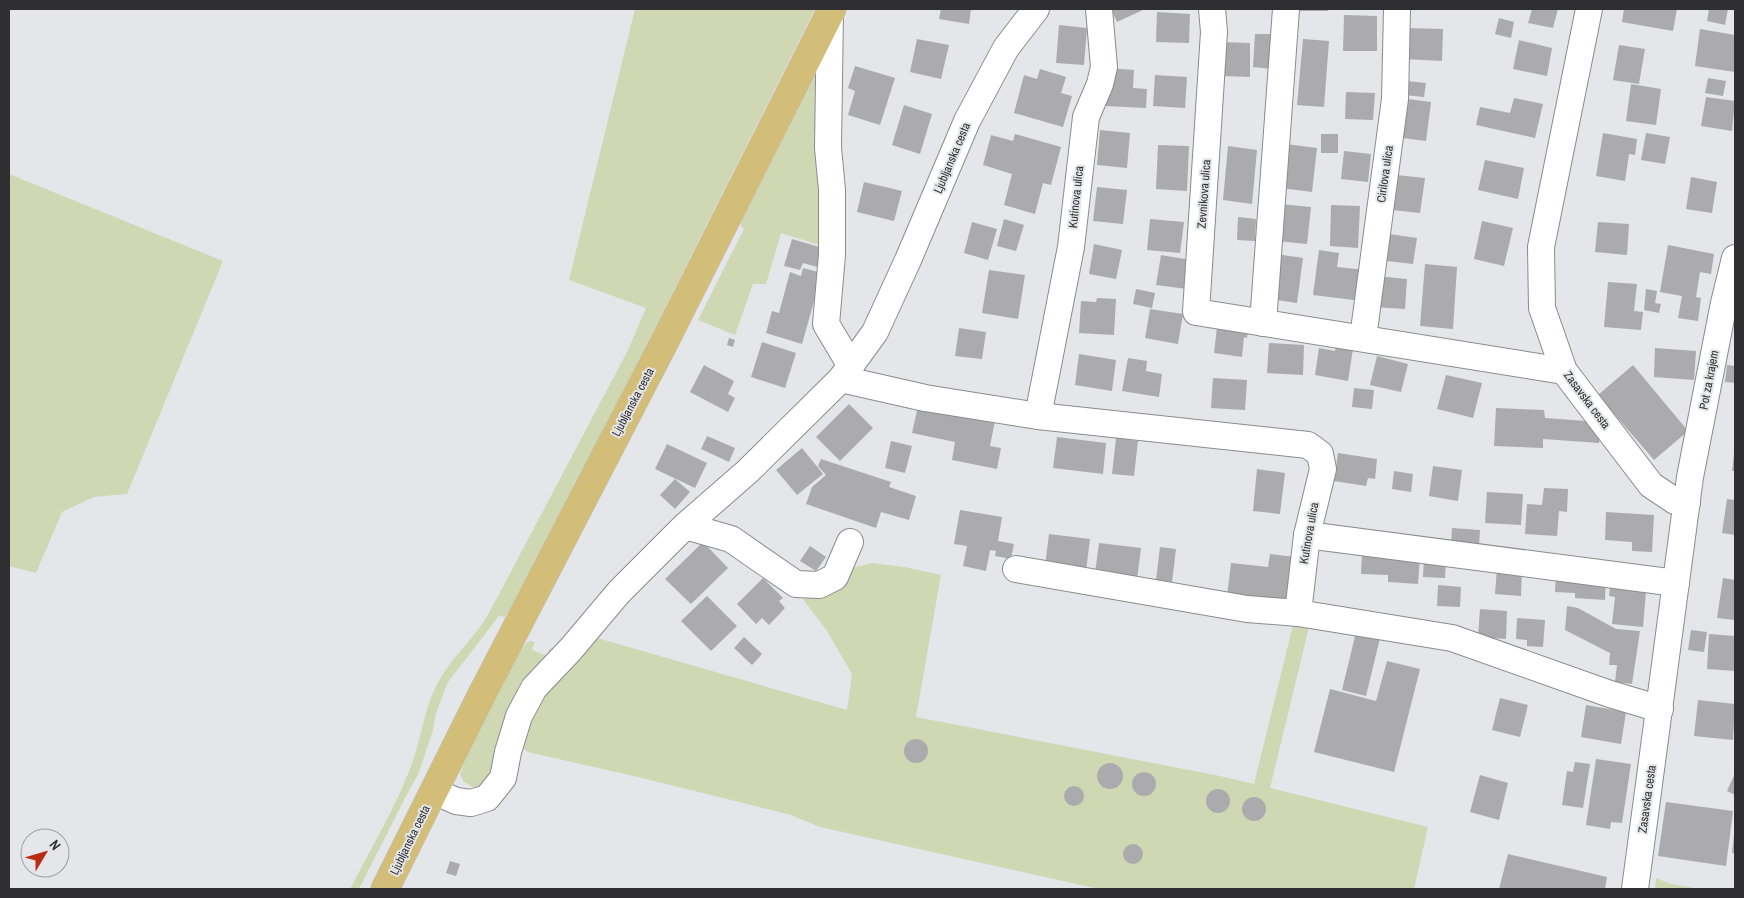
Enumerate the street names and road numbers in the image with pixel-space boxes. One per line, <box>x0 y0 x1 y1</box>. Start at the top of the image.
street label: Ljubljanska cesta <box>930 120 974 196</box>
street label: Cirilova ulica <box>1373 144 1397 204</box>
street label: Zevnikova ulica <box>1194 159 1214 229</box>
street label: Kutinova ulica <box>1065 165 1087 229</box>
street label: Pot za krajem <box>1695 349 1723 411</box>
street label: Ljubljanska cesta <box>608 364 658 439</box>
street label: Zasavska cesta <box>1560 368 1614 433</box>
street label: Kutinova ulica <box>1296 500 1322 565</box>
street label: Zasavska cesta <box>1634 764 1660 834</box>
street label: Ljubljanska cesta <box>386 802 434 877</box>

